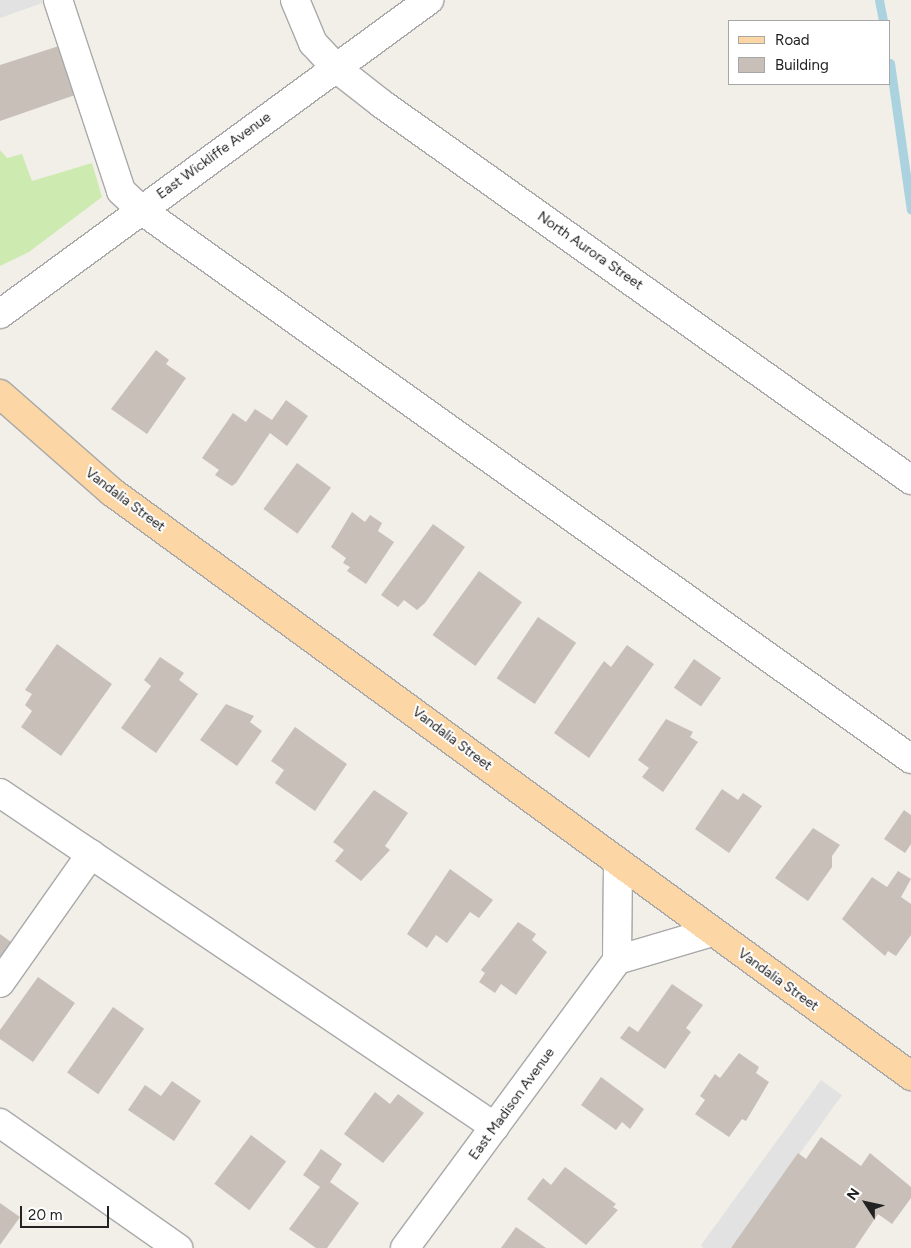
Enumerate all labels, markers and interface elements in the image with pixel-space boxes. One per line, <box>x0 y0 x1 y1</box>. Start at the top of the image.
legend <box>728 20 891 85</box>
text: Road <box>775 31 810 49</box>
text: Building <box>775 56 829 74</box>
street label: East Wickliffe Avenue <box>154 109 274 203</box>
street label: North Aurora Street <box>534 208 646 294</box>
street label: Vandalia Street <box>82 465 168 535</box>
street label: Vandalia Street <box>409 704 495 774</box>
street label: Vandalia Street <box>734 945 822 1015</box>
street label: East Madison Avenue <box>466 1045 558 1163</box>
north arrow <box>841 1178 891 1228</box>
text: N <box>843 1185 863 1203</box>
scale bar <box>22 1196 111 1228</box>
text: 20 m <box>28 1206 62 1224</box>

